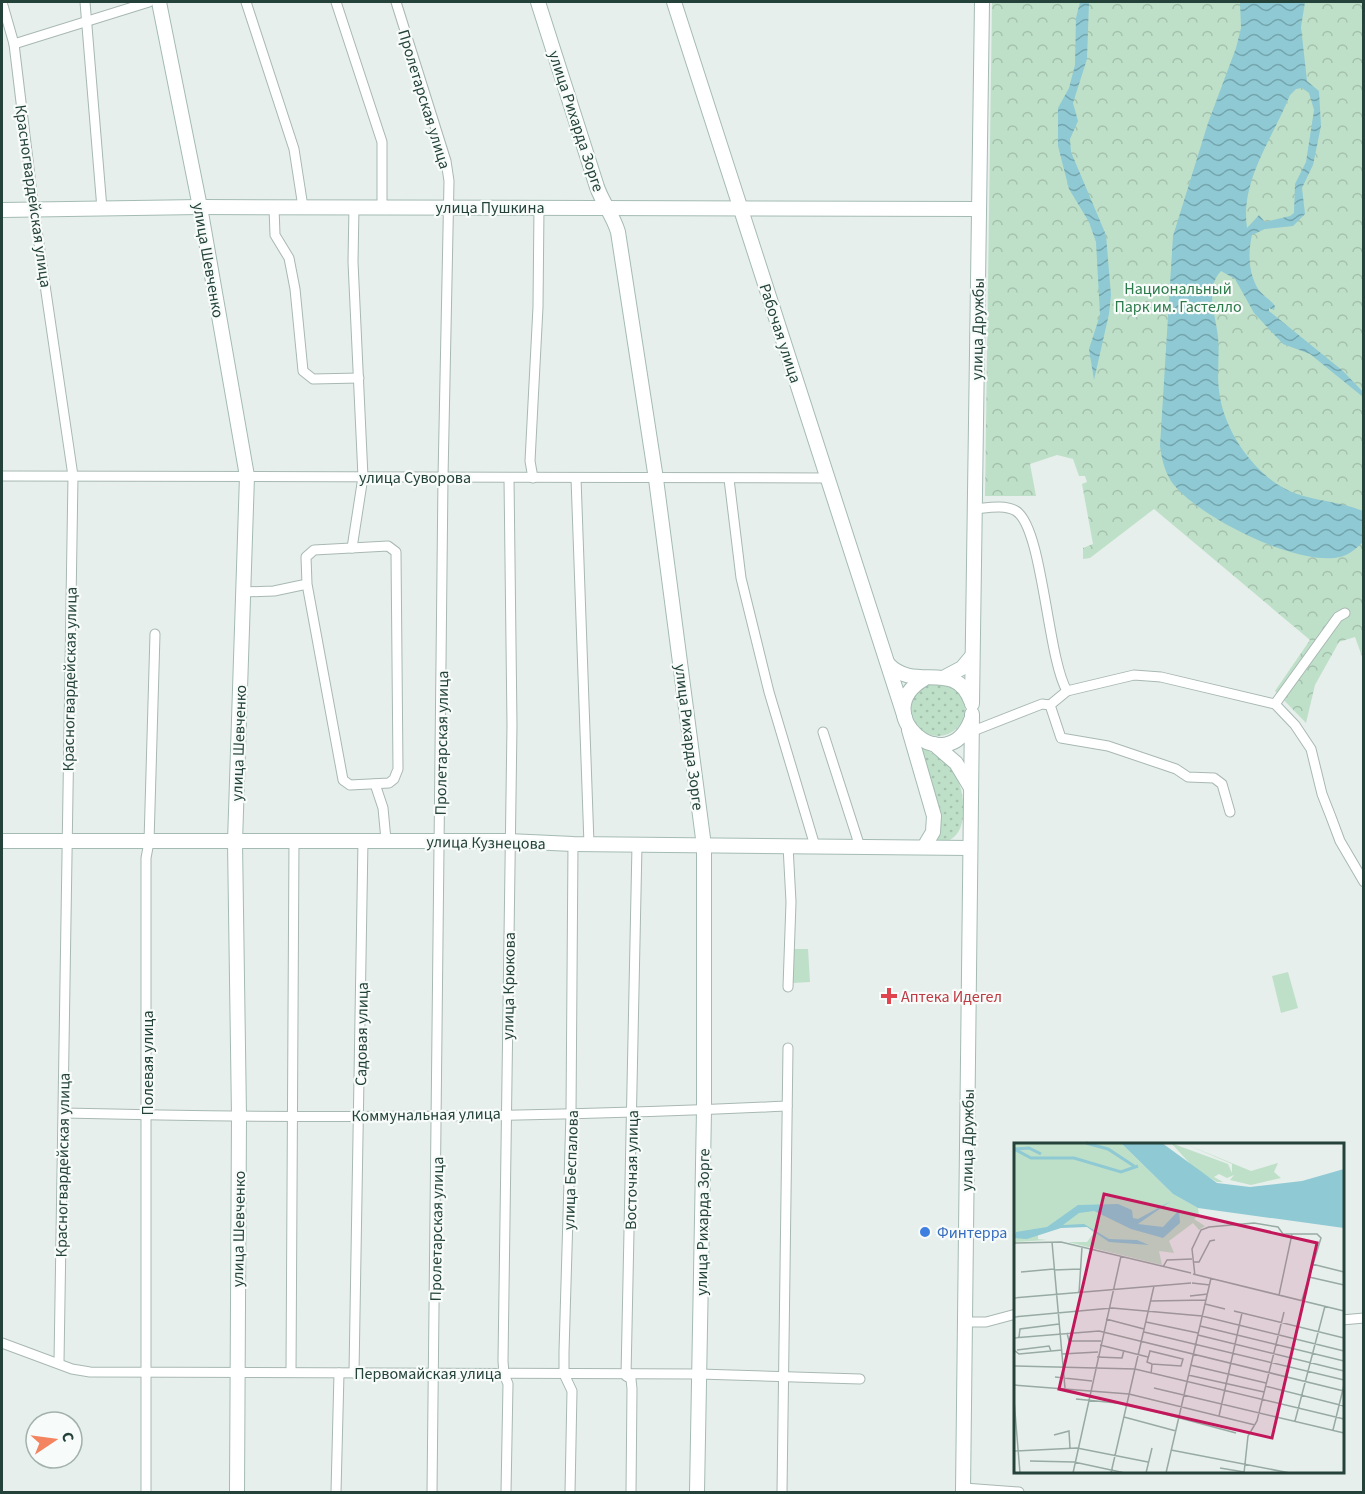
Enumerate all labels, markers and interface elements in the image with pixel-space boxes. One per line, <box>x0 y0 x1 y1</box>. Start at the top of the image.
street label: Пролетарская улица <box>392 27 456 172</box>
street label: улица Рихарда Зорге <box>543 48 609 195</box>
street label: Красногвардейская улица <box>9 103 57 289</box>
street label: улица Пушкина <box>436 197 544 219</box>
street label: улица Шевченко <box>187 201 229 319</box>
street label: улица Дружбы <box>966 278 990 380</box>
park label: Национальный Парк им. Гастелло <box>1114 278 1242 318</box>
street label: Рабочая улица <box>754 281 806 386</box>
street label: улица Суворова <box>359 467 471 489</box>
street label: Красногвардейская улица <box>57 587 83 772</box>
street label: улица Рихарда Зорге <box>669 663 709 812</box>
street label: Пролетарская улица <box>430 671 454 816</box>
street label: улица Шевченко <box>226 684 252 802</box>
street label: улица Кузнецова <box>426 831 546 855</box>
street label: улица Крюкова <box>497 932 521 1040</box>
street label: Садовая улица <box>350 982 374 1086</box>
place label: Аптека Идегел <box>901 986 1002 1008</box>
marker: Аптека Идегел <box>882 989 896 1003</box>
street label: Полевая улица <box>137 1011 159 1116</box>
street label: Красногвардейская улица <box>50 1073 76 1258</box>
street label: улица Дружбы <box>956 1089 980 1191</box>
street label: Коммунальная улица <box>351 1103 501 1127</box>
street label: улица Беспалова <box>558 1110 584 1230</box>
street label: Восточная улица <box>620 1110 644 1230</box>
inset map <box>1014 1143 1344 1473</box>
street label: улица Рихарда Зорге <box>691 1148 715 1296</box>
street label: Пролетарская улица <box>425 1157 449 1302</box>
street label: улица Шевченко <box>227 1171 251 1287</box>
place label: Финтерра <box>937 1222 1007 1244</box>
marker: Финтерра <box>918 1225 932 1239</box>
street label: Первомайская улица <box>354 1363 502 1385</box>
north arrow <box>24 1410 84 1470</box>
text: С <box>56 1430 79 1444</box>

